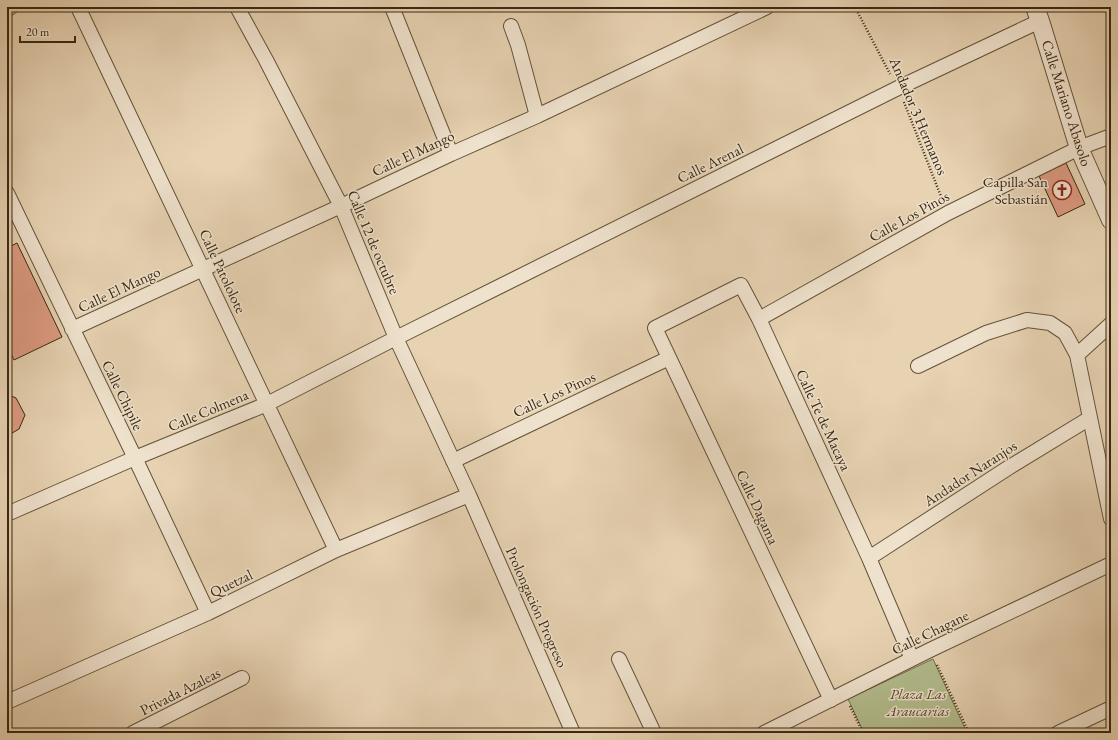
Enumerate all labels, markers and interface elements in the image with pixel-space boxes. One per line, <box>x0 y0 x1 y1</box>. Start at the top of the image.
scale bar <box>20 18 75 44</box>
text: 20 m <box>26 24 50 40</box>
street label: Calle Mariano Abasolo <box>1038 37 1096 169</box>
street label: Andador 3 Hermanos <box>885 53 952 178</box>
street label: Calle El Mango <box>369 126 457 180</box>
street label: Calle Arenal <box>674 139 747 187</box>
place label: Capilla San Sebastián <box>983 172 1048 208</box>
church icon: Capilla San Sebastián <box>1051 179 1073 201</box>
street label: Calle Los Pinos <box>866 186 953 246</box>
street label: Calle 12 de octubre <box>344 187 405 297</box>
street label: Calle Patololote <box>195 226 251 316</box>
street label: Calle El Mango <box>75 262 163 316</box>
street label: Calle Chipile <box>98 357 148 433</box>
street label: Calle Te de Macaya <box>792 366 856 474</box>
street label: Calle Los Pinos <box>510 367 598 421</box>
street label: Calle Colmena <box>165 385 251 435</box>
street label: Andador Naranjos <box>919 436 1020 511</box>
street label: Calle Dagama <box>732 467 784 547</box>
street label: Prolongación Progreso <box>502 544 572 670</box>
street label: Quetzal <box>207 564 256 601</box>
street label: Calle Chagane <box>888 605 972 659</box>
street label: Privada Azaleas <box>137 663 224 719</box>
park label: Plaza Las Araucarias <box>886 684 950 720</box>

